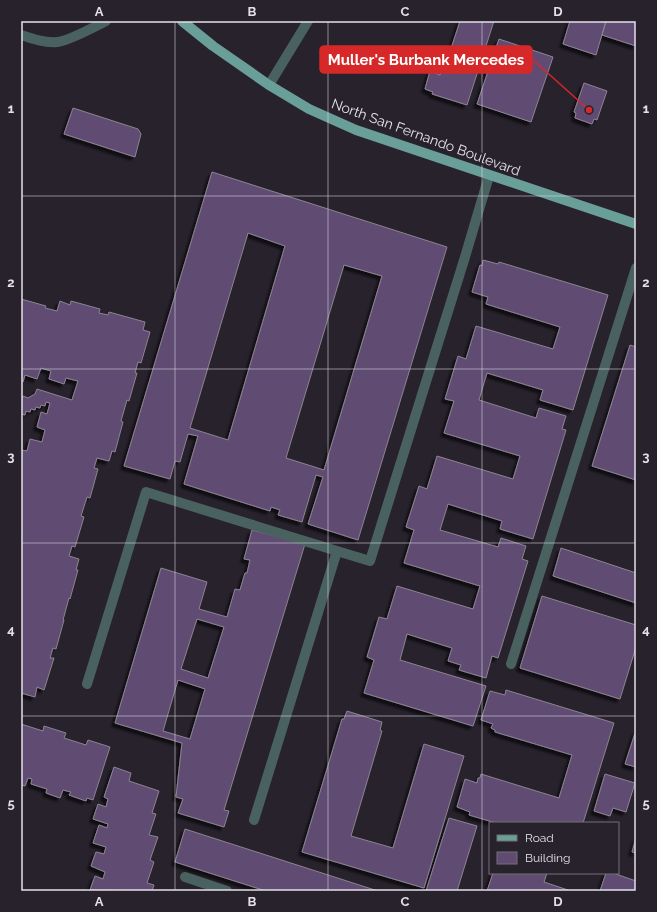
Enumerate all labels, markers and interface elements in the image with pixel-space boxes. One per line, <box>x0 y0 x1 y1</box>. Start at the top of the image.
text: A <box>95 4 104 19</box>
text: B <box>248 4 257 19</box>
text: C <box>401 4 410 19</box>
text: D <box>553 4 563 19</box>
callout: Muller's Burbank Mercedes <box>320 46 532 73</box>
text: Muller's Burbank Mercedes <box>328 51 524 69</box>
street label: North San Fernando Boulevard <box>329 95 523 179</box>
text: 1 <box>8 101 15 116</box>
text: 1 <box>643 101 650 116</box>
text: 2 <box>7 275 15 290</box>
text: 2 <box>642 275 650 290</box>
text: 3 <box>7 449 15 464</box>
text: 3 <box>642 449 650 464</box>
text: 4 <box>7 622 15 637</box>
text: 4 <box>642 622 650 637</box>
text: 5 <box>7 796 15 811</box>
text: 5 <box>642 796 650 811</box>
legend <box>489 822 619 874</box>
text: Road <box>525 831 554 845</box>
text: Building <box>525 851 571 865</box>
text: A <box>95 894 104 909</box>
text: B <box>248 894 257 909</box>
text: C <box>401 894 410 909</box>
text: D <box>553 894 563 909</box>

